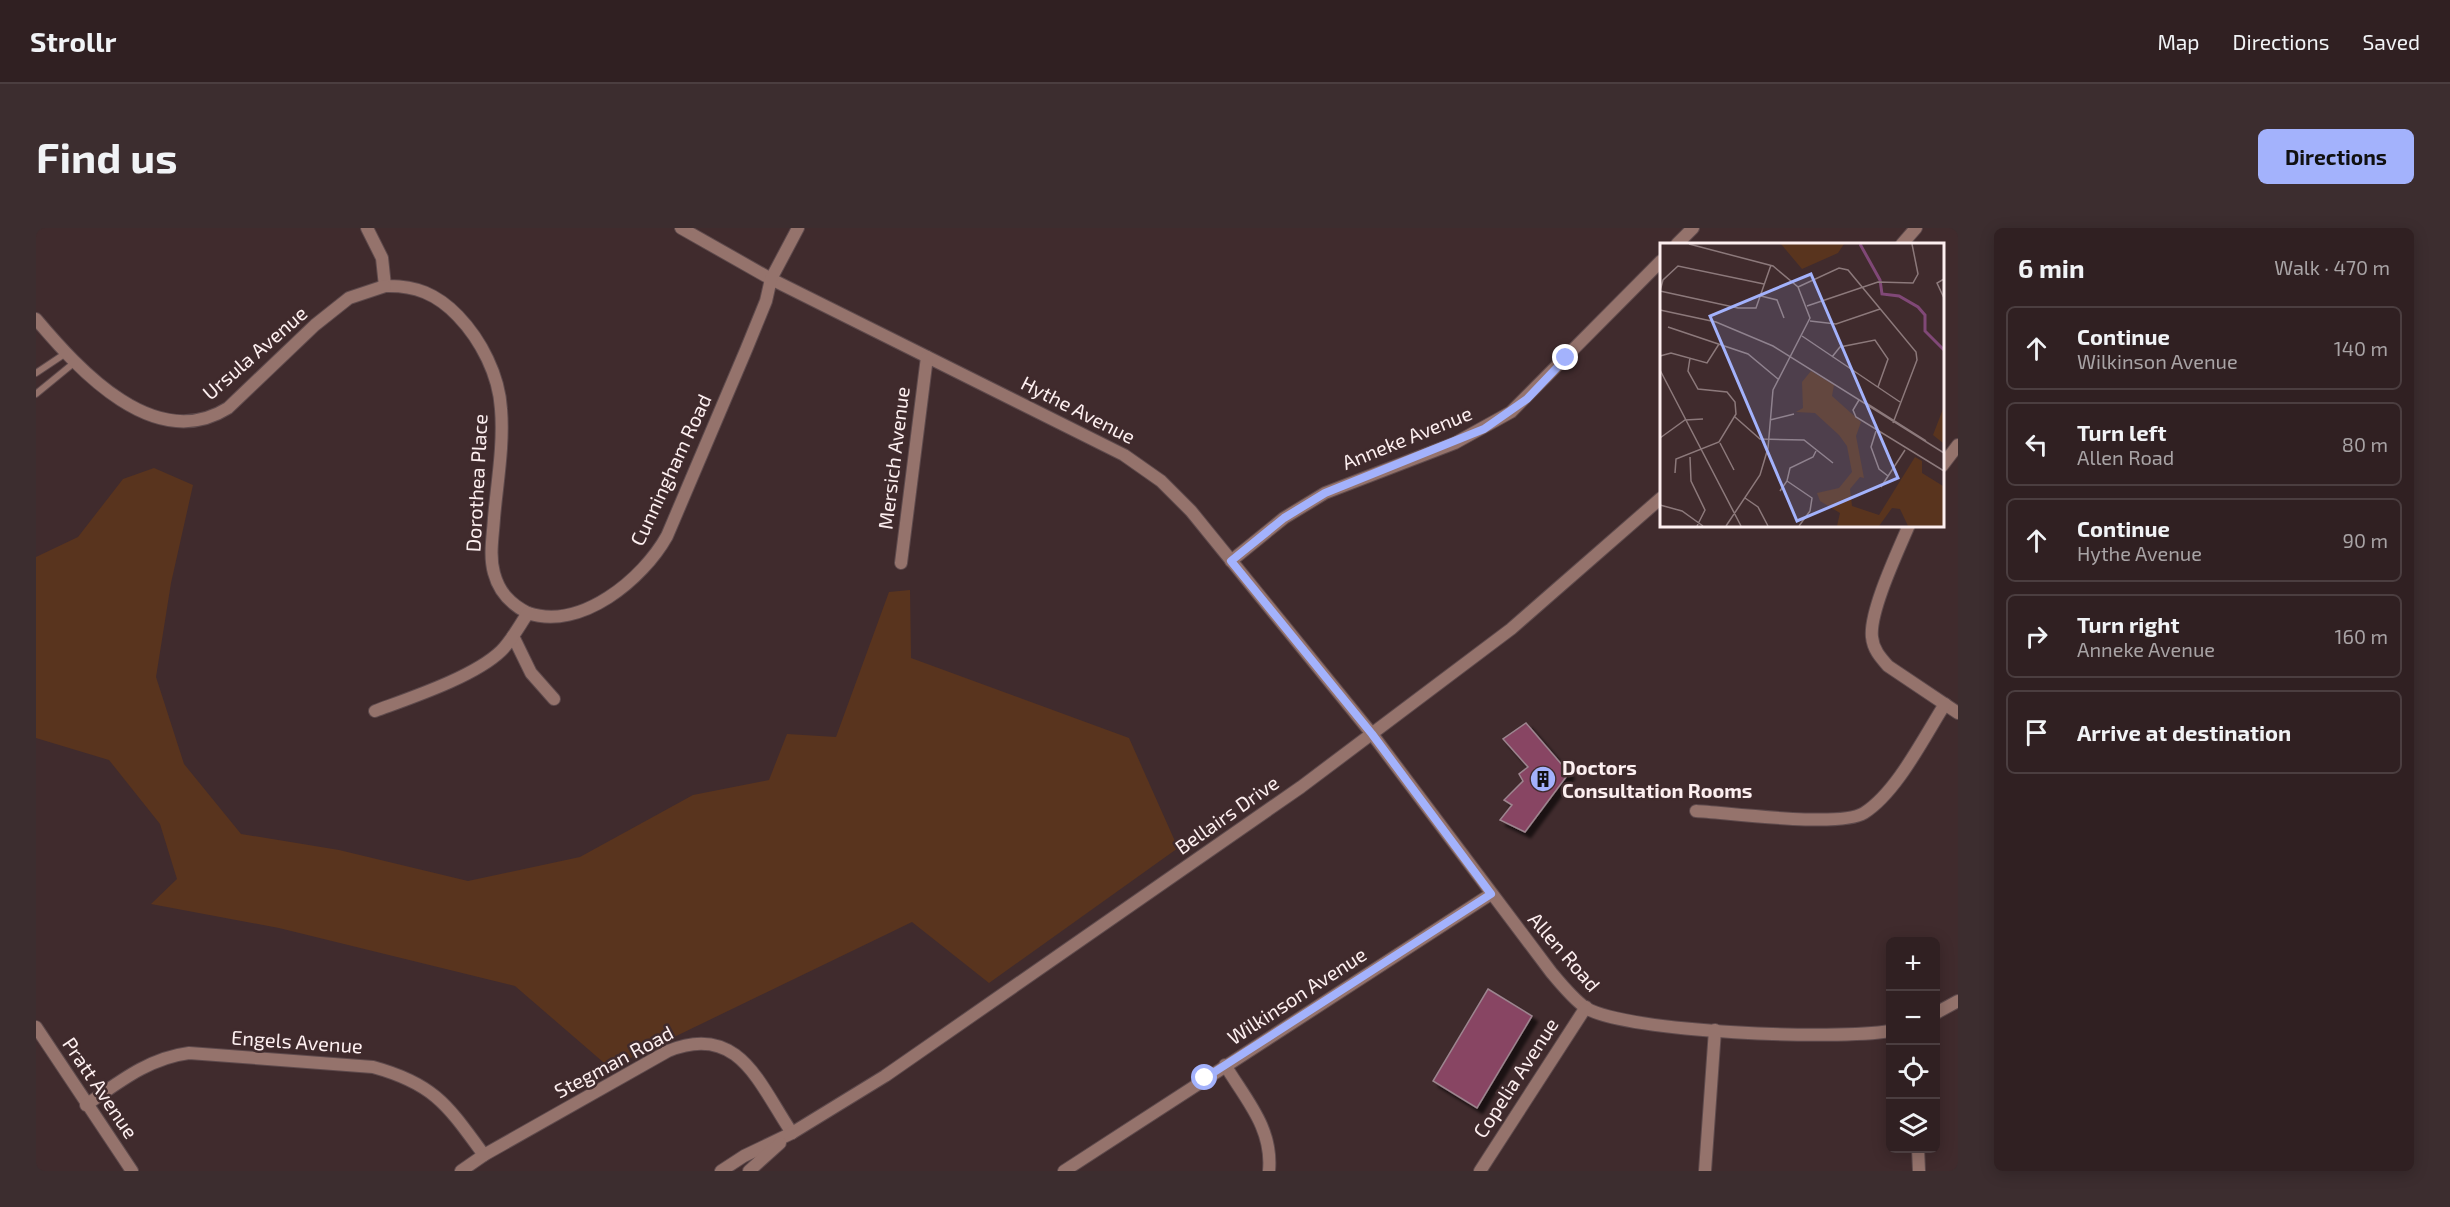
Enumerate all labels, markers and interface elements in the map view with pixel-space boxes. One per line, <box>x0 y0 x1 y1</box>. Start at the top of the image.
text: Strollr <box>30 24 116 58</box>
text: Map <box>2157 29 2200 54</box>
text: Directions <box>2233 29 2329 54</box>
text: Saved <box>2362 29 2420 54</box>
button: Directions <box>2258 129 2414 184</box>
text: Find us <box>36 131 178 181</box>
inset map <box>1660 243 1943 526</box>
text: 6 min <box>2018 252 2085 283</box>
text: Walk · 470 m <box>2274 255 2390 279</box>
street label: Ursula Avenue <box>197 300 312 404</box>
text: Continue <box>2077 323 2170 349</box>
icon: ahead <box>2020 332 2053 365</box>
text: 140 m <box>2334 336 2388 360</box>
route end <box>1552 344 1578 370</box>
text: Wilkinson Avenue <box>2077 349 2238 373</box>
street label: Hythe Avenue <box>1017 370 1140 448</box>
street label: Mersich Avenue <box>872 385 914 531</box>
street label: Cunningham Road <box>624 390 716 549</box>
street label: Anneke Avenue <box>1338 400 1475 474</box>
street label: Dorothea Place <box>460 413 492 553</box>
text: Turn left <box>2077 419 2166 445</box>
icon: left <box>2020 428 2053 461</box>
text: 80 m <box>2342 432 2388 456</box>
text: Allen Road <box>2077 445 2174 469</box>
text: Continue <box>2077 515 2170 541</box>
icon: ahead <box>2020 524 2053 557</box>
text: 90 m <box>2343 528 2388 552</box>
text: Hythe Avenue <box>2077 541 2202 565</box>
text: Turn right <box>2077 611 2179 637</box>
icon: right <box>2020 620 2053 653</box>
text: 160 m <box>2335 624 2388 648</box>
text: Anneke Avenue <box>2077 637 2215 661</box>
icon: arrive <box>2020 716 2053 749</box>
text: Arrive at destination <box>2077 719 2291 745</box>
place label: Doctors Consultation Rooms <box>1562 755 1753 802</box>
building icon: Doctors Consultation Rooms <box>1528 764 1558 794</box>
street label: Bellairs Drive <box>1170 770 1283 859</box>
street label: Allen Road <box>1524 907 1606 996</box>
map controls <box>1886 937 1940 1153</box>
button: + <box>1886 937 1940 991</box>
street label: Wilkinson Avenue <box>1223 941 1370 1049</box>
button: − <box>1886 991 1940 1045</box>
street label: Copelia Avenue <box>1468 1013 1563 1142</box>
street label: Stegman Road <box>550 1020 677 1103</box>
street label: Engels Avenue <box>231 1024 364 1058</box>
street label: Pratt Avenue <box>58 1032 144 1143</box>
button: locate <box>1886 1045 1940 1099</box>
route start <box>1191 1064 1217 1090</box>
button: layers <box>1886 1099 1940 1153</box>

